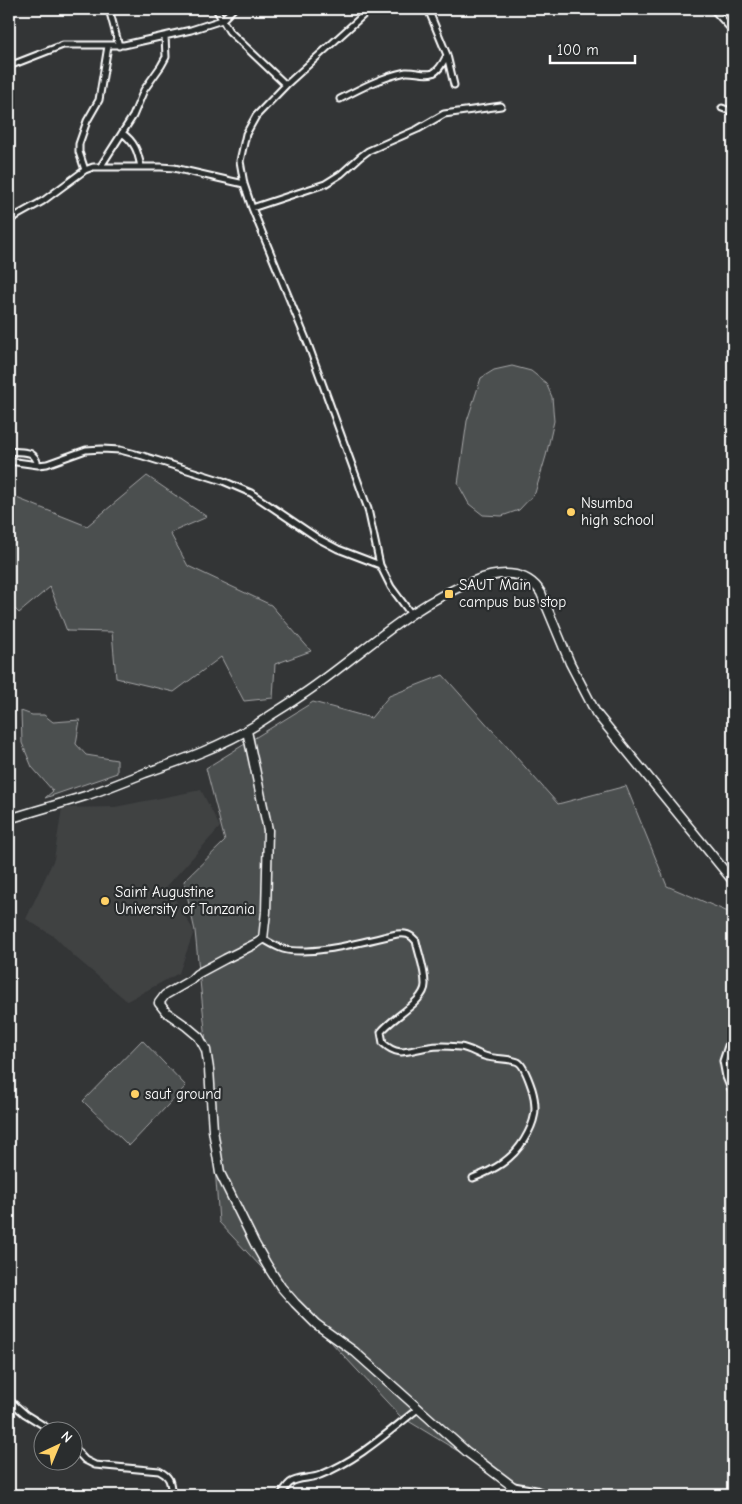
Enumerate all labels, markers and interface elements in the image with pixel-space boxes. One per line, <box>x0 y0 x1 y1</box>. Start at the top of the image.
scale bar <box>550 32 634 64</box>
text: 100 m <box>557 41 599 59</box>
place label: Nsumba high school <box>581 494 654 529</box>
marker: Nsumba high school <box>565 506 577 518</box>
place label: SAUT Main campus bus stop <box>459 576 566 611</box>
marker: SAUT Main campus bus stop <box>443 588 455 600</box>
place label: Saint Augustine University of Tanzania <box>115 883 255 918</box>
marker: Saint Augustine University of Tanzania <box>99 895 111 907</box>
place label: saut ground <box>145 1085 221 1103</box>
marker: saut ground <box>129 1088 141 1100</box>
north arrow <box>32 1422 82 1472</box>
text: N <box>57 1428 76 1446</box>

